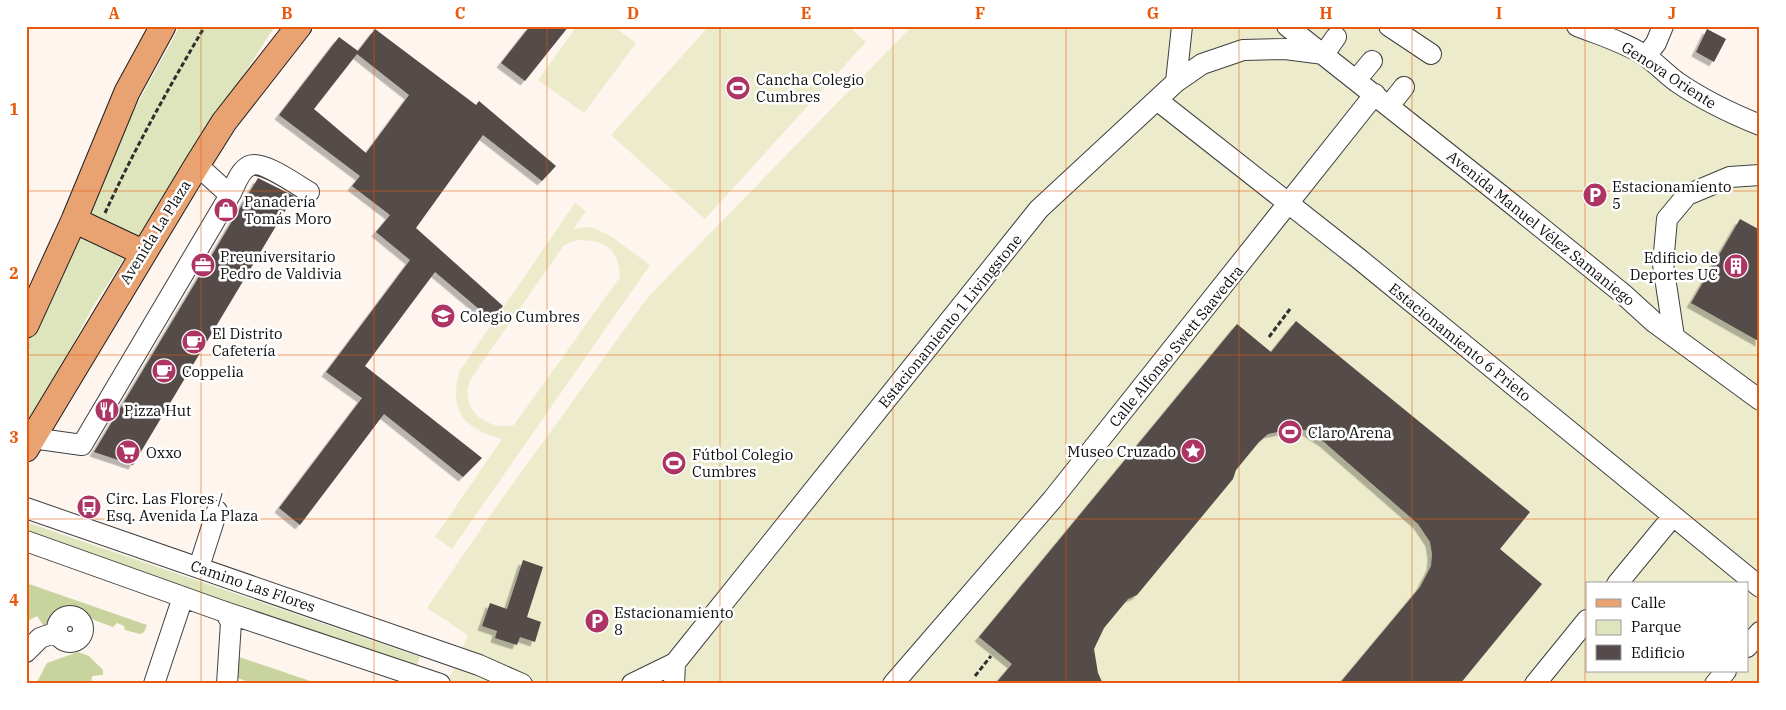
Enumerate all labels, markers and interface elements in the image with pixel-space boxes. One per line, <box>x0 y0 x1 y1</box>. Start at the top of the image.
text: A <box>108 3 120 23</box>
text: B <box>281 3 293 23</box>
text: C <box>455 3 465 23</box>
text: D <box>627 3 639 23</box>
text: E <box>801 3 811 23</box>
text: F <box>975 3 985 23</box>
text: G <box>1147 3 1159 23</box>
text: H <box>1320 3 1333 23</box>
text: I <box>1496 3 1502 23</box>
text: J <box>1668 3 1676 23</box>
street label: Genova Oriente <box>1618 37 1720 113</box>
place label: Cancha Colegio Cumbres <box>756 70 864 106</box>
sports icon: Cancha Colegio Cumbres <box>725 75 751 101</box>
text: 1 <box>9 99 19 119</box>
street label: Avenida Manuel Vélez Samaniego <box>1443 146 1639 310</box>
street label: Avenida La Plaza <box>115 176 195 288</box>
place label: Estacionamiento 5 <box>1612 177 1731 213</box>
parking icon: Estacionamiento 5 <box>1582 182 1608 208</box>
place label: Panadería Tomás Moro <box>244 192 332 228</box>
shop icon: Panadería Tomás Moro <box>213 197 239 223</box>
street label: Estacionamiento 1 Livingstone <box>874 230 1026 412</box>
place label: Preuniversitario Pedro de Valdivia <box>220 247 342 283</box>
place label: Edificio de Deportes UC <box>1630 248 1718 284</box>
office icon: Preuniversitario Pedro de Valdivia <box>190 252 216 278</box>
building icon: Edificio de Deportes UC <box>1723 253 1749 279</box>
street label: Calle Alfonso Swett Saavedra <box>1105 261 1247 431</box>
text: 2 <box>9 263 19 283</box>
street label: Estacionamiento 6 Prieto <box>1385 279 1535 405</box>
school or university icon: Colegio Cumbres <box>430 303 456 329</box>
place label: Colegio Cumbres <box>460 307 580 326</box>
place label: El Distrito Cafetería <box>212 324 283 360</box>
cafe icon: El Distrito Cafetería <box>181 329 207 355</box>
cafe icon: Coppelia <box>151 358 177 384</box>
place label: Coppelia <box>182 362 244 381</box>
restaurant icon: Pizza Hut <box>94 397 120 423</box>
place label: Pizza Hut <box>124 401 191 420</box>
sports icon: Claro Arena <box>1277 419 1303 445</box>
place label: Claro Arena <box>1308 423 1392 442</box>
text: 3 <box>9 427 19 447</box>
place icon: Museo Cruzado <box>1180 438 1206 464</box>
supermarket icon: Oxxo <box>115 439 141 465</box>
place label: Museo Cruzado <box>1067 442 1176 461</box>
place label: Oxxo <box>146 443 182 462</box>
place label: Fútbol Colegio Cumbres <box>692 445 793 481</box>
sports icon: Fútbol Colegio Cumbres <box>661 450 687 476</box>
place label: Circ. Las Flores / Esq. Avenida La Plaza <box>106 489 258 525</box>
bus stop icon: Circ. Las Flores / Esq. Avenida La Plaza <box>76 494 102 520</box>
street label: Camino Las Flores <box>188 556 318 616</box>
legend <box>1586 582 1748 672</box>
text: 4 <box>9 590 19 610</box>
text: Calle <box>1631 593 1666 612</box>
place label: Estacionamiento 8 <box>614 603 733 639</box>
parking icon: Estacionamiento 8 <box>584 608 610 634</box>
text: Parque <box>1631 617 1681 636</box>
text: Edificio <box>1631 643 1685 662</box>

